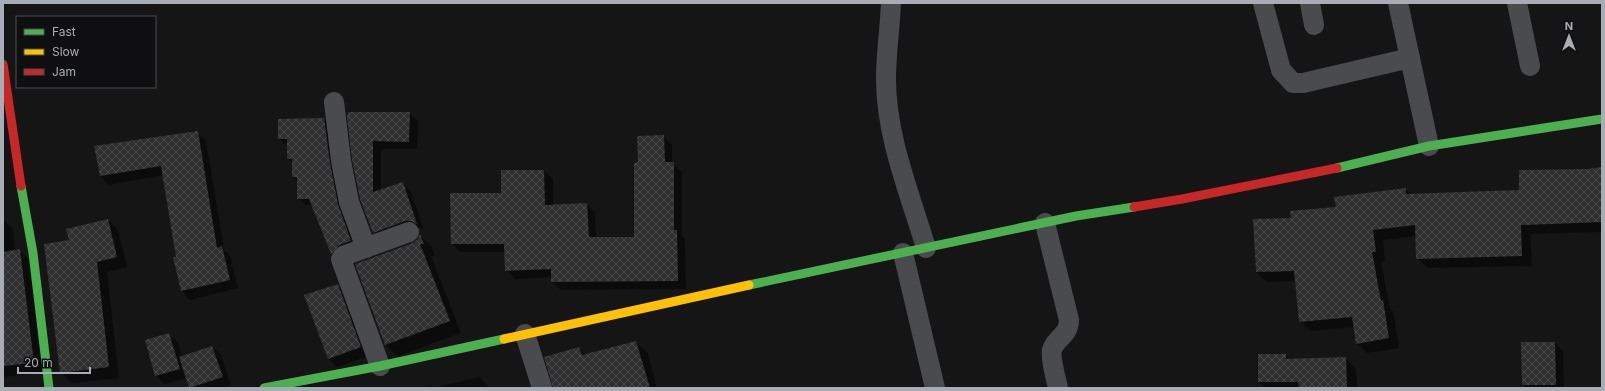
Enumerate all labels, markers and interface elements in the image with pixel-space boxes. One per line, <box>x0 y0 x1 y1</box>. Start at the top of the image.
legend <box>16 16 156 88</box>
north arrow <box>1549 16 1589 56</box>
text: N <box>1565 19 1573 33</box>
text: Fast <box>52 24 76 39</box>
text: Slow <box>52 44 80 59</box>
text: Jam <box>52 64 76 79</box>
scale bar <box>18 349 90 375</box>
text: 20 m <box>24 355 53 370</box>

